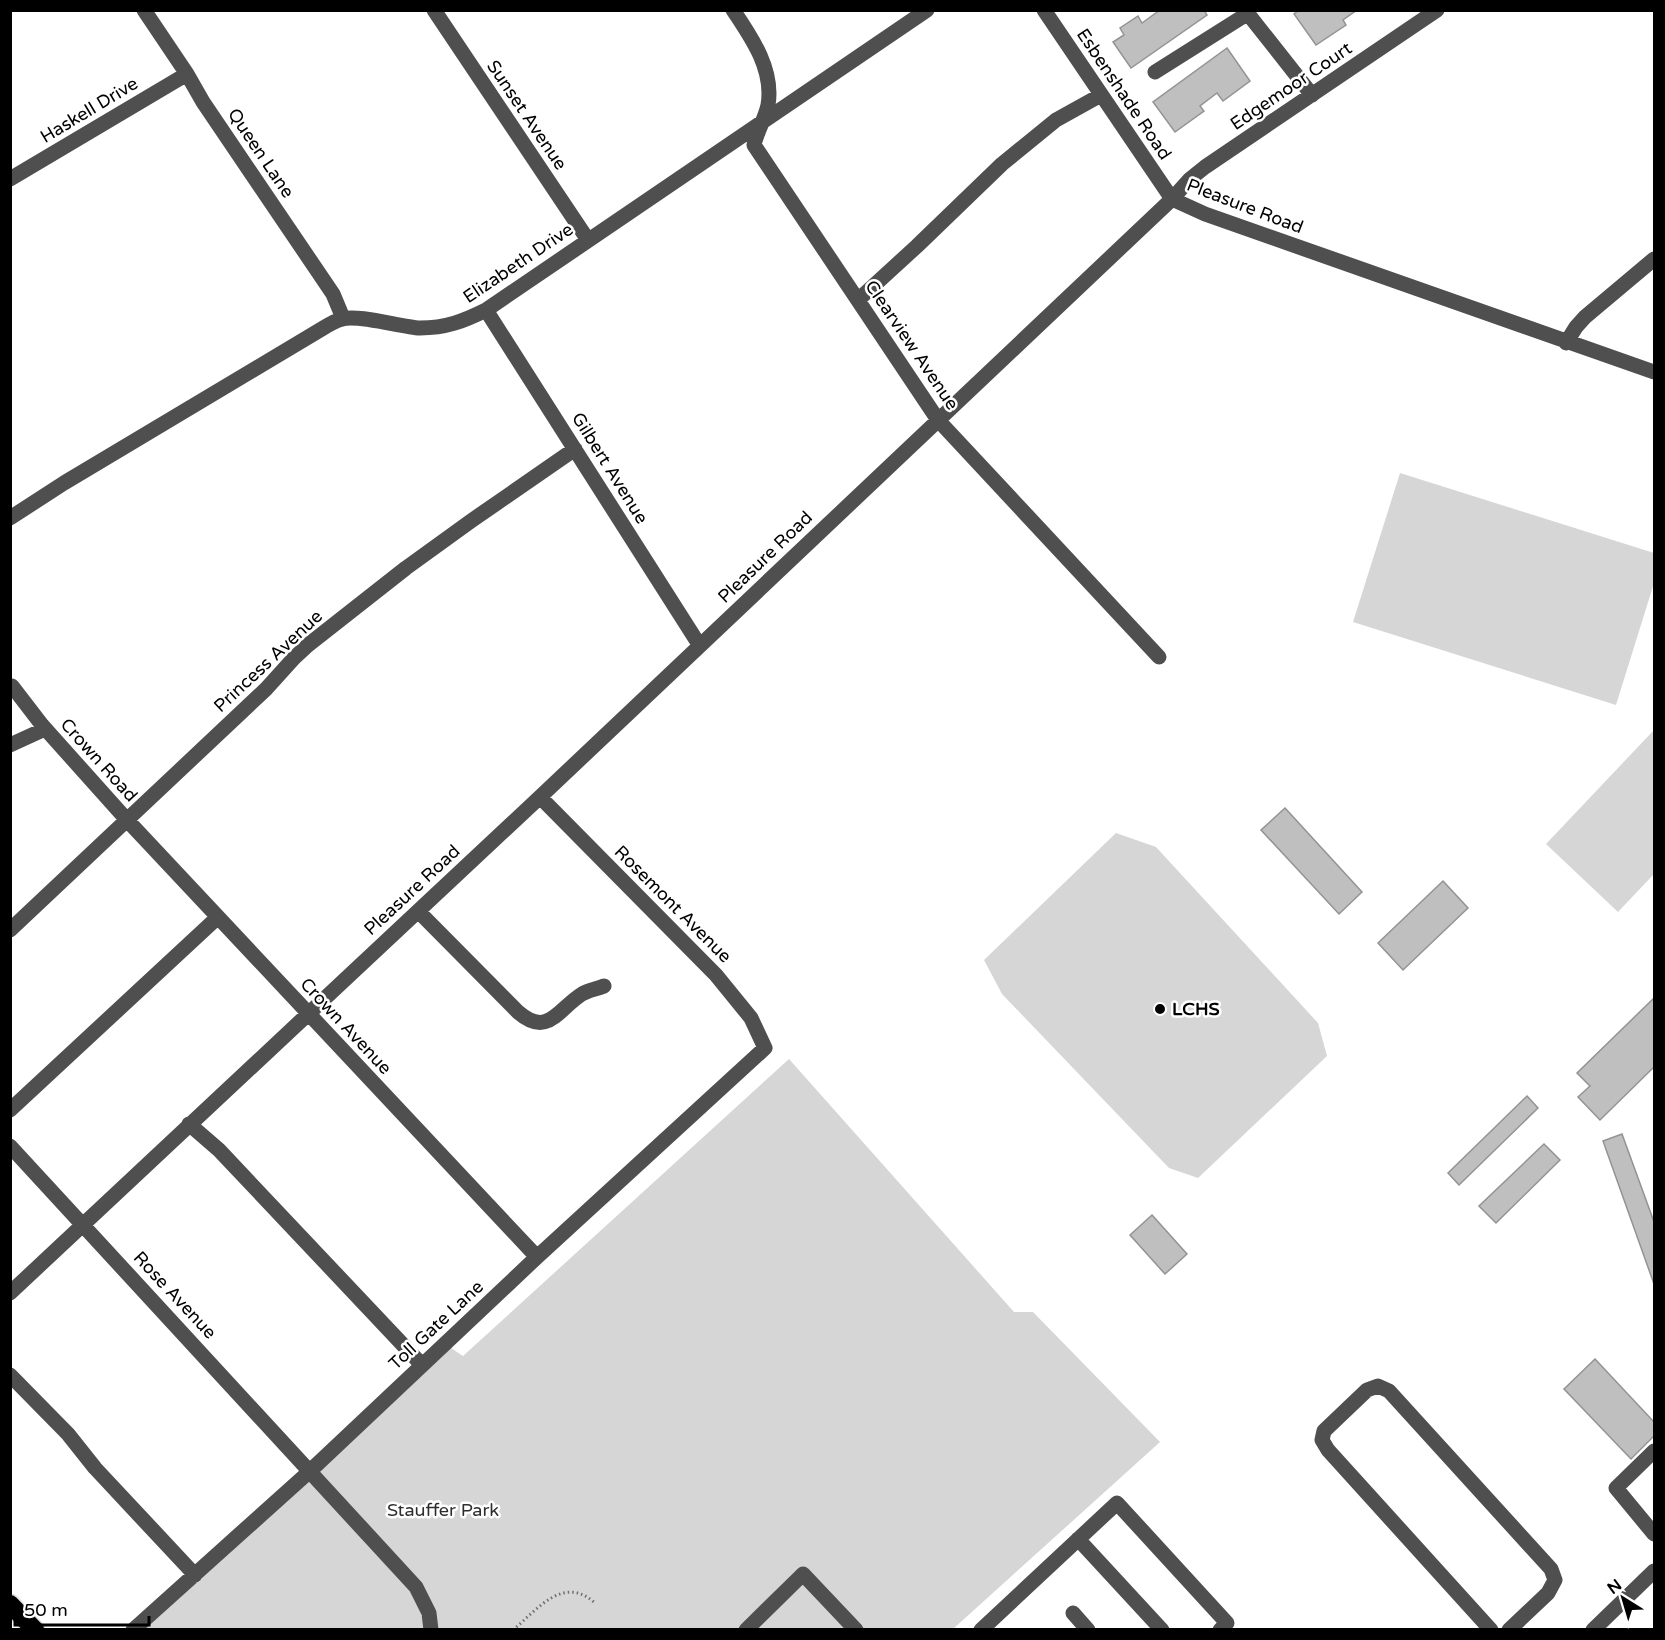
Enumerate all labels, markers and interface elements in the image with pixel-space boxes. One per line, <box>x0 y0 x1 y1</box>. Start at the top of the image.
street label: Esbenshade Road <box>1072 24 1176 164</box>
street label: Edgemoor Court <box>1226 37 1356 135</box>
street label: Sunset Avenue <box>482 56 572 174</box>
street label: Haskell Drive <box>36 72 142 148</box>
street label: Queen Lane <box>223 104 299 202</box>
street label: Pleasure Road <box>1184 174 1306 238</box>
street label: Elizabeth Drive <box>459 218 577 308</box>
street label: Clearview Avenue <box>860 276 964 414</box>
street label: Gilbert Avenue <box>567 408 653 528</box>
street label: Pleasure Road <box>713 506 817 608</box>
street label: Princess Avenue <box>209 605 327 717</box>
street label: Crown Road <box>56 714 142 806</box>
street label: Pleasure Road <box>359 840 465 940</box>
street label: Rosemont Avenue <box>610 841 736 967</box>
street label: Crown Avenue <box>296 973 396 1079</box>
place label: LCHS <box>1172 998 1220 1020</box>
marker: LCHS <box>1153 1002 1167 1016</box>
street label: Rose Avenue <box>129 1247 221 1343</box>
street label: Toll Gate Lane <box>384 1276 488 1374</box>
park label: Stauffer Park <box>387 1499 499 1521</box>
north arrow <box>1593 1568 1653 1628</box>
text: N <box>1603 1575 1626 1599</box>
scale bar <box>15 1589 148 1627</box>
text: 50 m <box>24 1599 68 1621</box>

